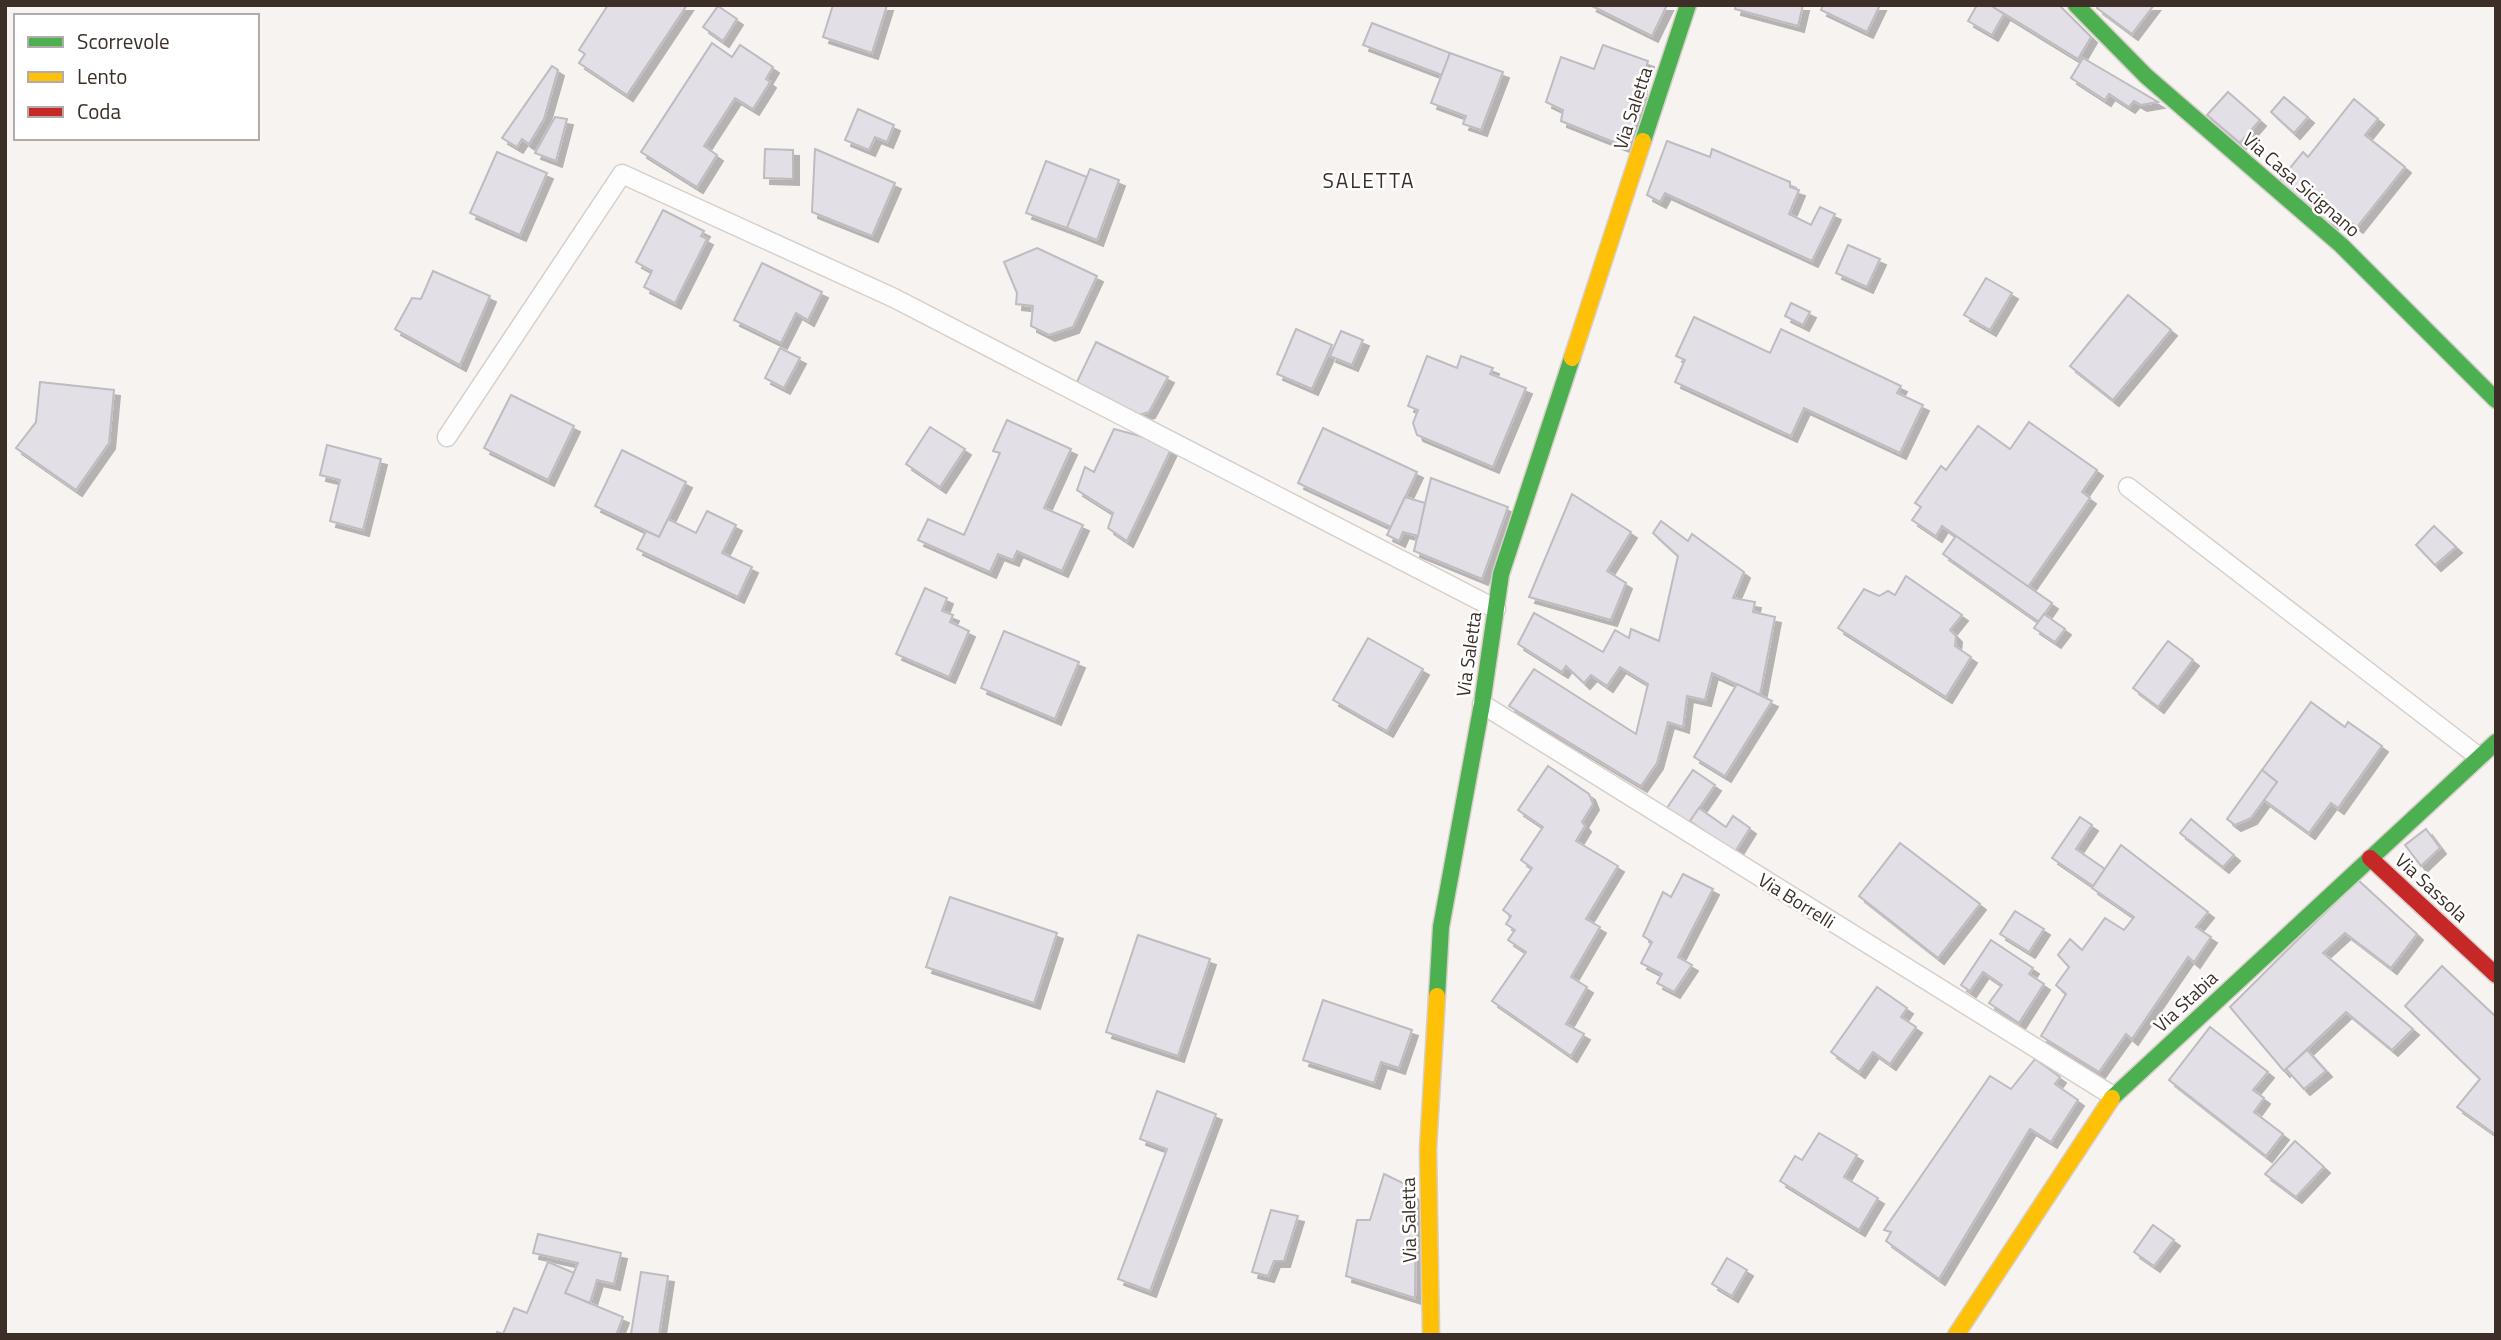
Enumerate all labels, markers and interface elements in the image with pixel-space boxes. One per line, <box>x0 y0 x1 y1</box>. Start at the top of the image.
legend <box>14 14 259 140</box>
text: Scorrevole <box>77 25 170 57</box>
text: Lento <box>77 60 127 92</box>
street label: Via Saletta <box>1605 62 1659 153</box>
text: Coda <box>77 95 121 127</box>
street label: Via Casa Sicignano <box>2237 125 2367 243</box>
district label: SALETTA <box>1323 164 1415 196</box>
street label: Via Saletta <box>1448 609 1488 698</box>
street label: Via Sassola <box>2389 846 2475 929</box>
street label: Via Borrelli <box>1753 865 1841 935</box>
street label: Via Stabia <box>2146 963 2224 1039</box>
street label: Via Saletta <box>1393 1177 1423 1263</box>

